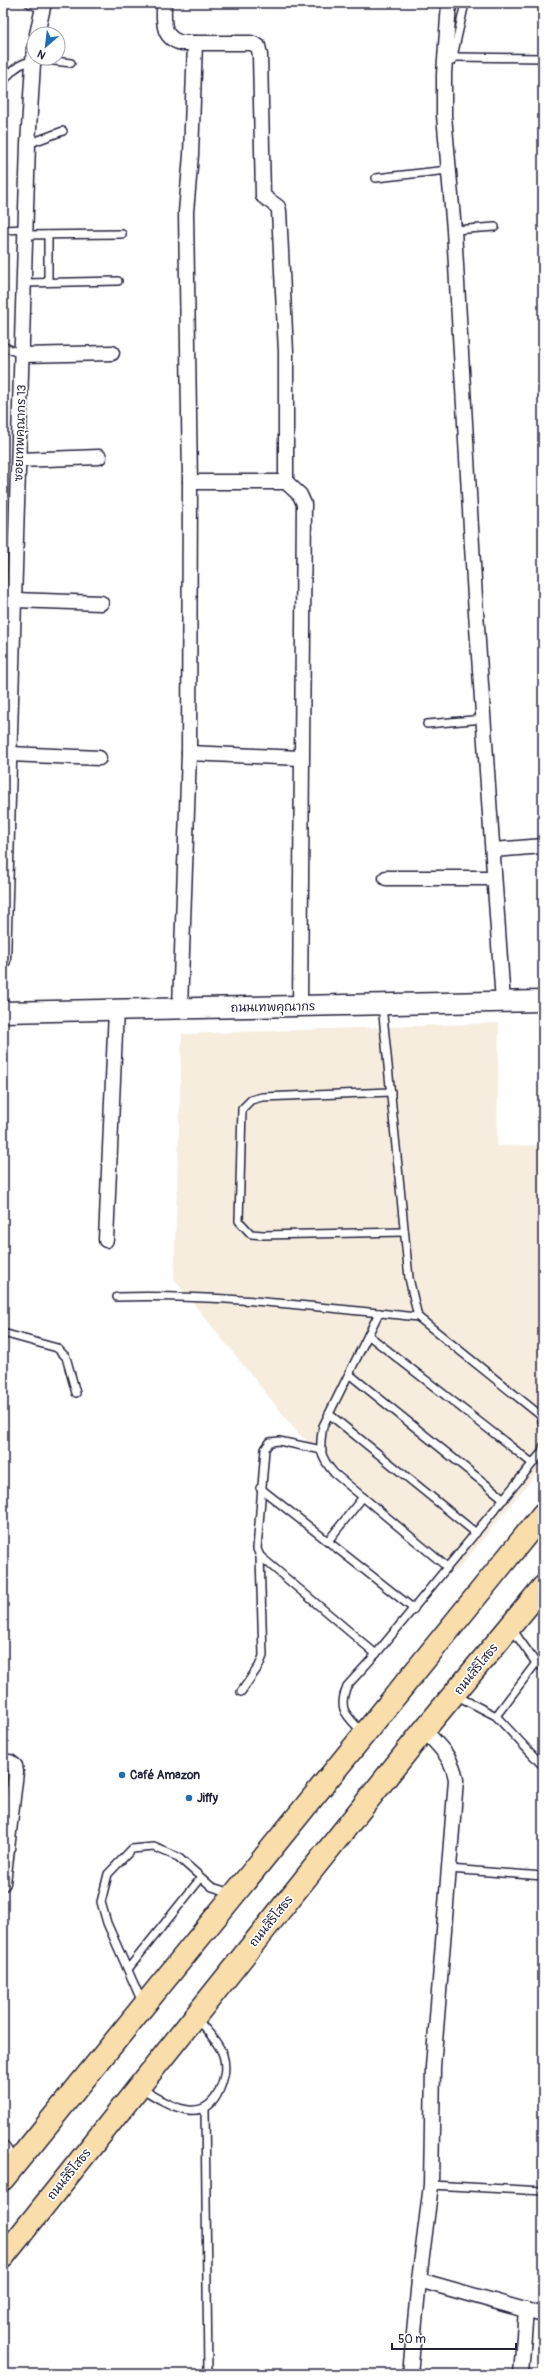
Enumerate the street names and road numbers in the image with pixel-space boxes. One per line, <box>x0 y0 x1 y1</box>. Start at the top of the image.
street label: ซอยเทพคุณากร 13 <box>11 384 31 482</box>
street label: ถนนเทพคุณากร <box>231 999 315 1017</box>
street label: ถนนสิริโสธร <box>450 1640 502 1698</box>
street label: ถนนสิริโสธร <box>245 1892 297 1950</box>
street label: ถนนสิริโสธร <box>43 2145 95 2203</box>

